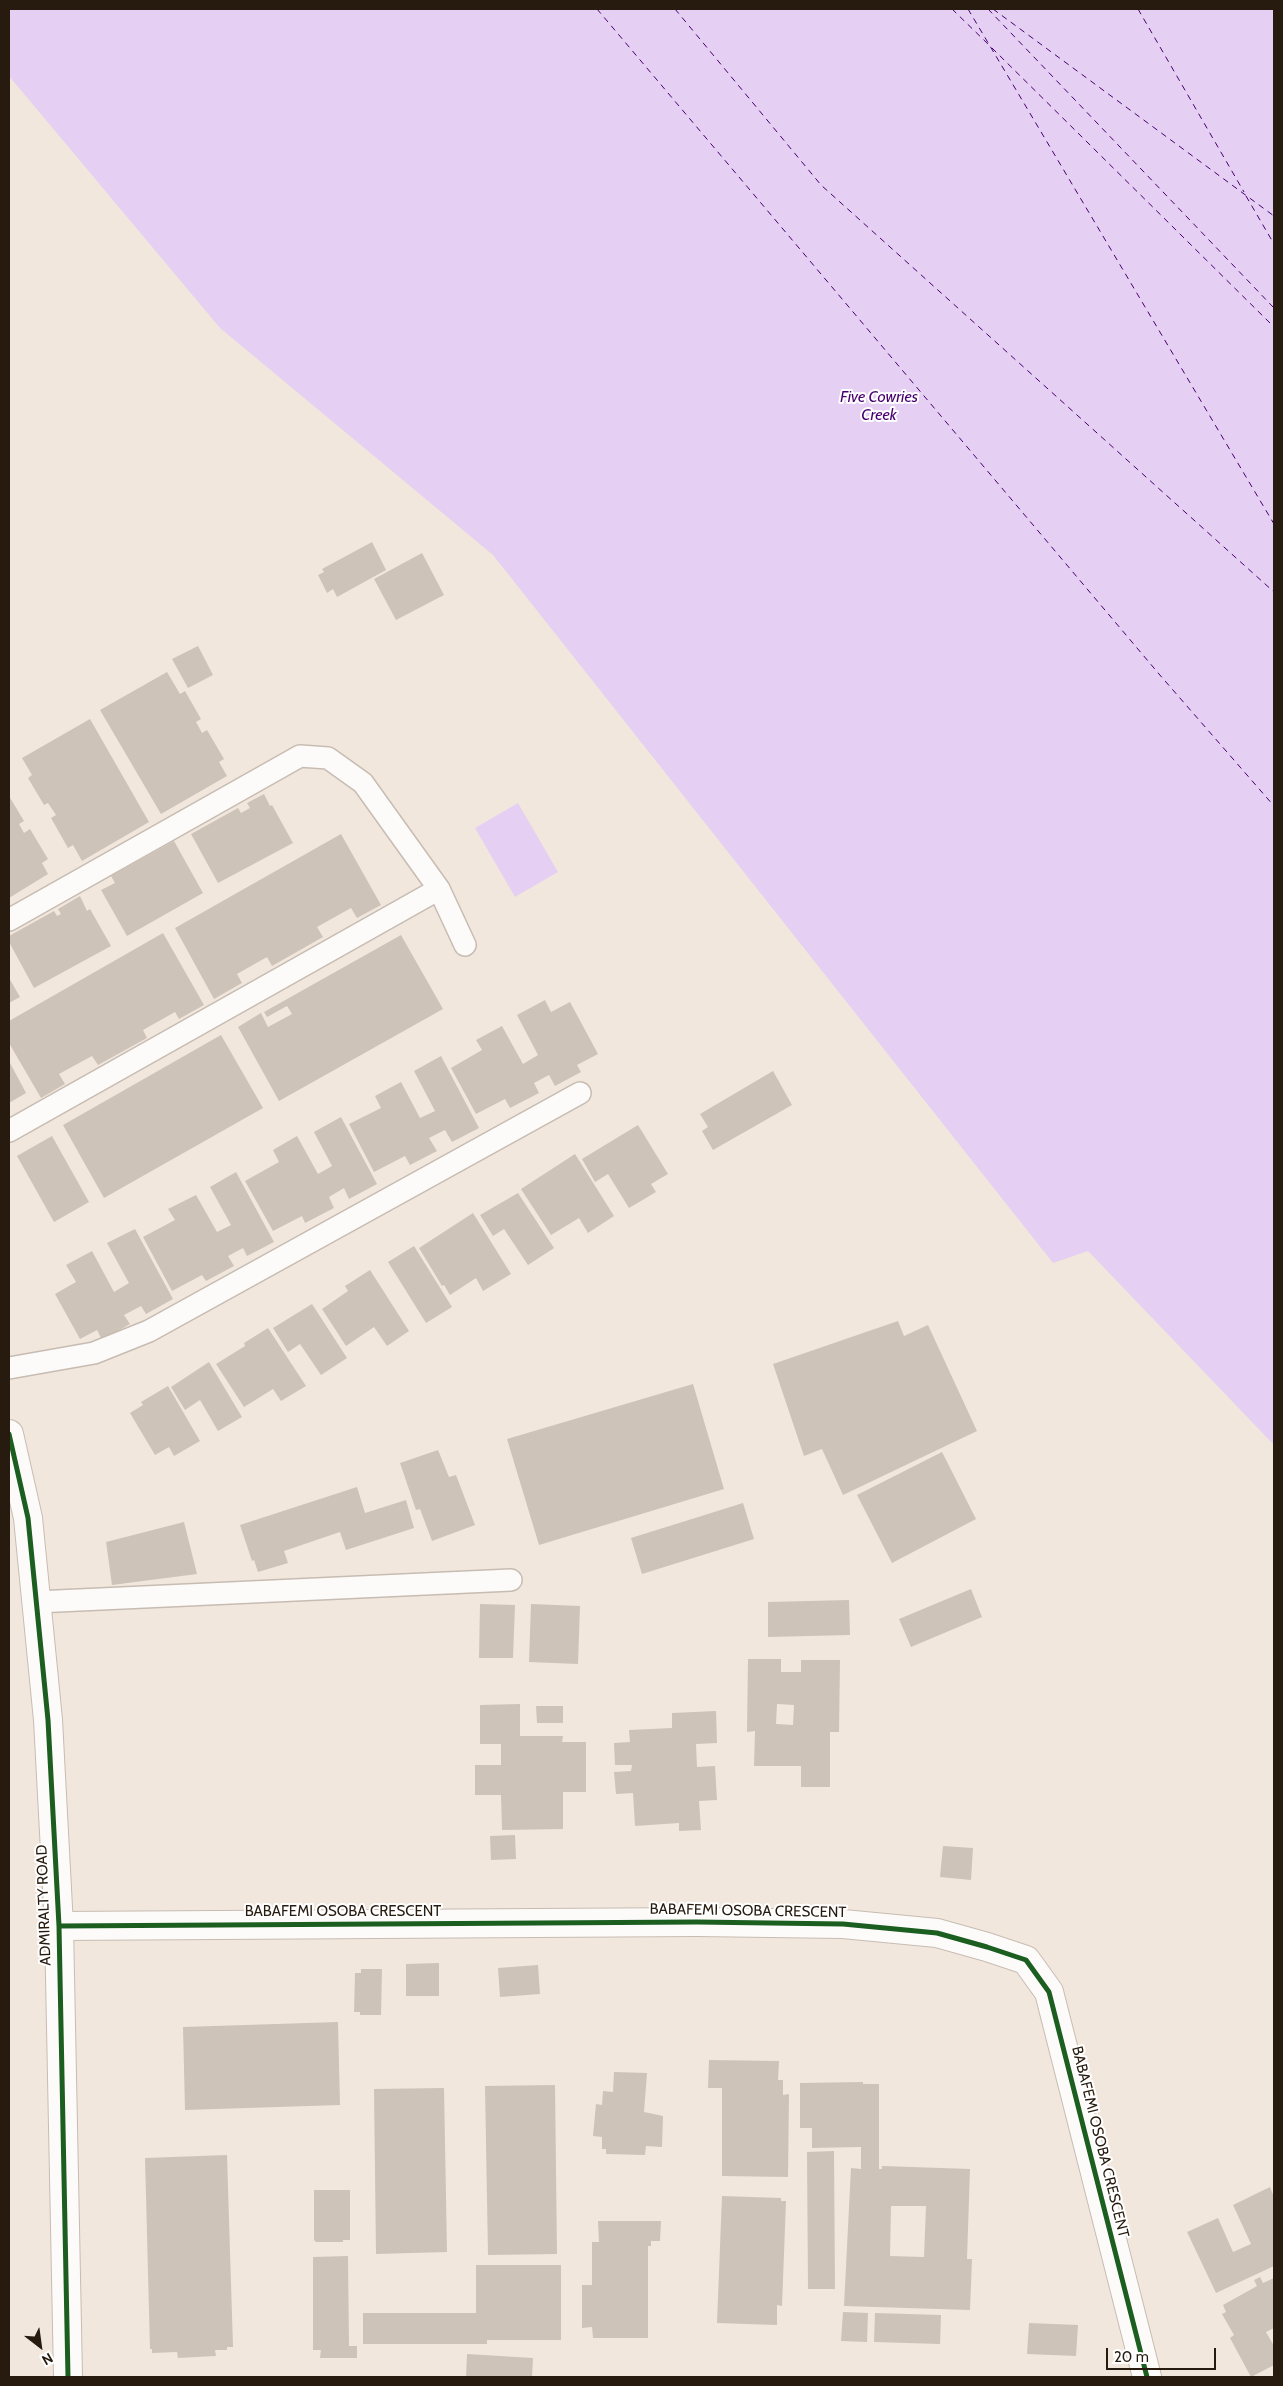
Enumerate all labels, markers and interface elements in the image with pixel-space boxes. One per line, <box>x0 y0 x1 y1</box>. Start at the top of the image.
water label: Five Cowries Creek <box>840 387 918 425</box>
street label: ADMIRALTY ROAD <box>33 1844 55 1966</box>
street label: BABAFEMI OSOBA CRESCENT <box>649 1900 847 1922</box>
street label: BABAFEMI OSOBA CRESCENT <box>245 1903 441 1921</box>
street label: BABAFEMI OSOBA CRESCENT <box>1067 2044 1133 2240</box>
north arrow <box>15 2321 65 2371</box>
scale bar <box>1108 2338 1218 2370</box>
text: 20 m <box>1114 2348 1149 2366</box>
text: N <box>39 2349 56 2369</box>

